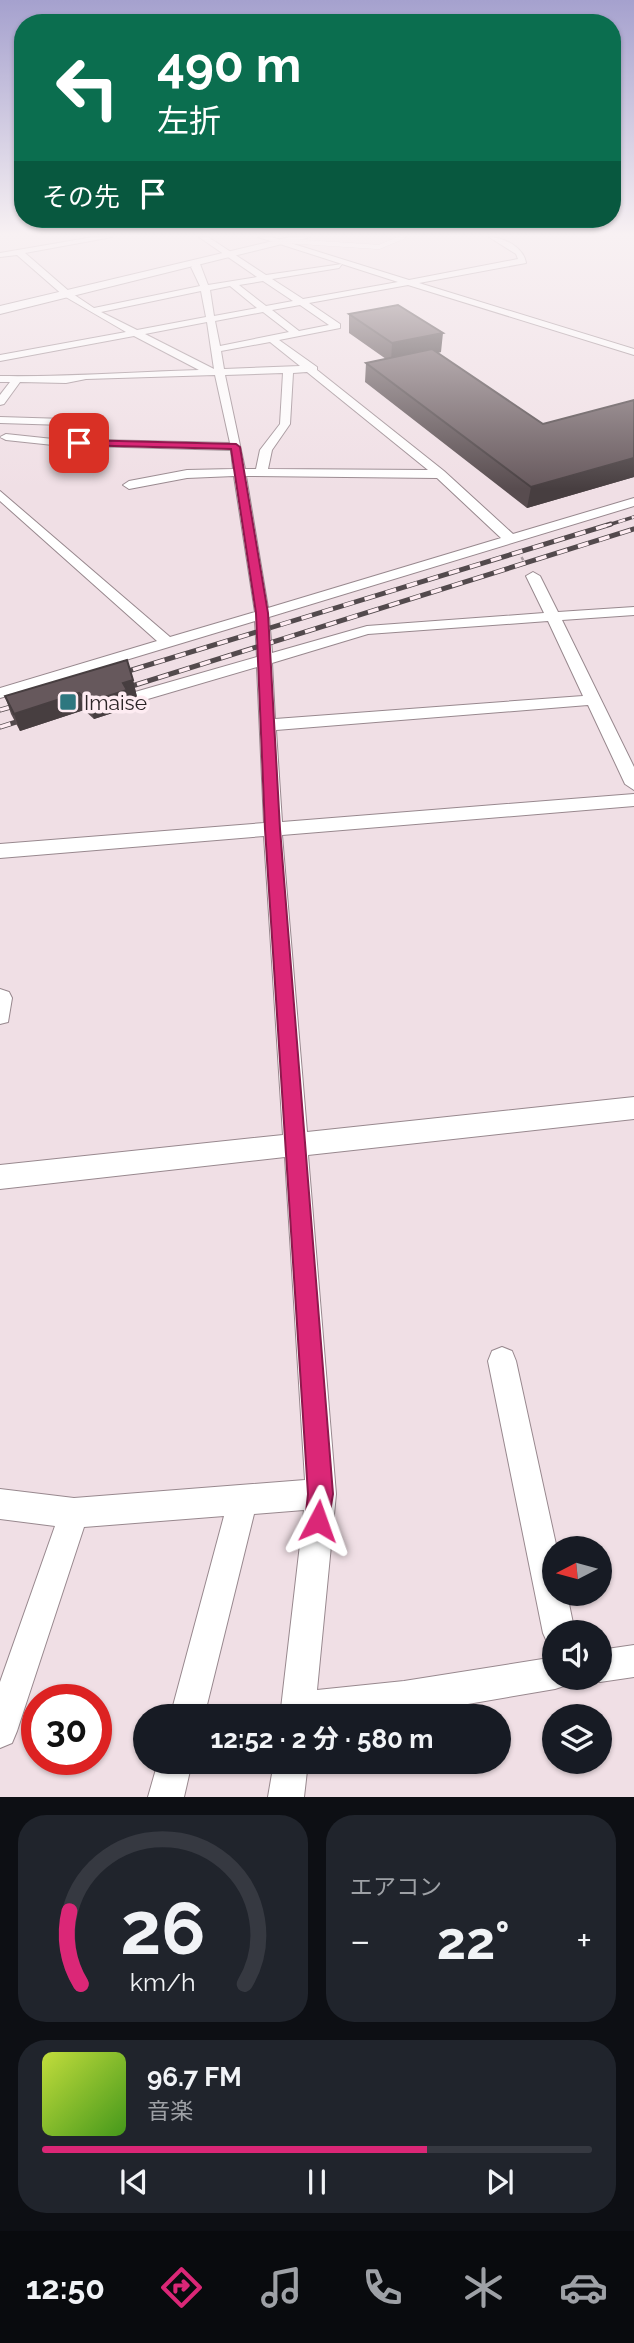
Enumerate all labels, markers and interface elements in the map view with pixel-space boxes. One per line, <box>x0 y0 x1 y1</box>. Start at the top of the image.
text: 490 m <box>157 36 301 93</box>
icon: left <box>42 42 133 133</box>
text: 左折 <box>157 102 221 139</box>
icon: arrive <box>134 175 172 213</box>
text: その先 <box>42 182 120 212</box>
pin <box>49 413 109 473</box>
icon: arrive <box>60 424 98 462</box>
place label: Imaise <box>84 690 147 715</box>
marker: Imaise <box>58 692 78 712</box>
position arrow <box>281 1484 355 1558</box>
north arrow <box>542 1536 612 1606</box>
map controls <box>542 1536 612 1774</box>
button: sound <box>542 1620 612 1690</box>
speed limit sign: 30 <box>21 1684 112 1775</box>
button: layers <box>542 1704 612 1774</box>
text: 12:52 · 2 分 · 580 m <box>210 1724 434 1754</box>
text: エアコン <box>350 1873 442 1900</box>
text: 26 <box>120 1887 206 1972</box>
text: 22° <box>437 1910 510 1971</box>
text: − <box>350 1918 370 1963</box>
text: + <box>576 1918 592 1963</box>
text: km/h <box>130 1967 196 1997</box>
text: 96.7 FM <box>147 2062 242 2092</box>
text: 音楽 <box>147 2097 193 2124</box>
icon: previous <box>115 2163 153 2201</box>
icon: pause <box>298 2163 336 2201</box>
icon: next <box>481 2163 519 2201</box>
icon: directions <box>157 2263 206 2312</box>
icon: music <box>257 2263 306 2312</box>
icon: phone <box>358 2263 407 2312</box>
icon: climate <box>459 2263 508 2312</box>
icon: car <box>559 2263 608 2312</box>
text: 12:50 <box>26 2269 105 2306</box>

